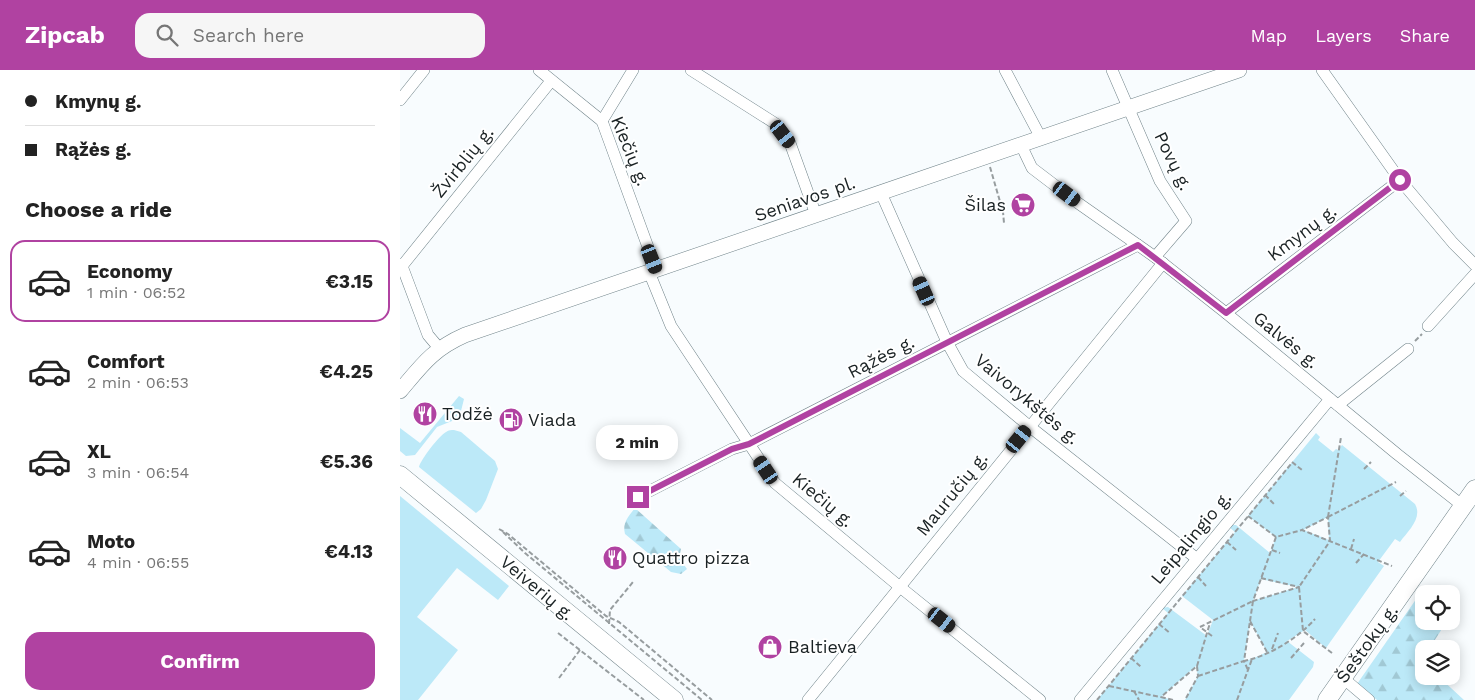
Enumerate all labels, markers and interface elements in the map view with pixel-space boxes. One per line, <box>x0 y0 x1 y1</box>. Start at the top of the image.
search box <box>135 13 485 58</box>
text: Zipcab <box>25 21 105 49</box>
icon: search <box>153 21 181 49</box>
text: Search here <box>193 24 304 47</box>
text: Map <box>1250 25 1287 46</box>
text: Layers <box>1315 25 1372 46</box>
text: Share <box>1400 25 1450 46</box>
text: Kmynų g. <box>55 90 141 113</box>
street label: Kiečių g. <box>607 113 654 189</box>
car <box>767 118 798 150</box>
street label: Žvirblių g. <box>428 122 498 202</box>
street label: Povų g. <box>1150 128 1197 194</box>
text: Rąžės g. <box>55 138 132 161</box>
route start <box>1389 169 1411 191</box>
street label: Seniavos pl. <box>752 171 858 226</box>
car <box>1050 179 1083 209</box>
supermarket icon: Šilas <box>1010 192 1036 218</box>
place label: Šilas <box>965 194 1006 215</box>
text: Choose a ride <box>25 197 172 222</box>
street label: Kmynų g. <box>1263 200 1340 265</box>
car <box>639 242 664 276</box>
icon: car <box>27 259 72 304</box>
text: Economy <box>87 260 172 283</box>
text: €3.15 <box>326 270 373 293</box>
car <box>911 274 936 308</box>
text: 1 min · 06:52 <box>87 283 186 302</box>
street label: Galvės g. <box>1249 307 1323 372</box>
street label: Rąžės g. <box>844 331 918 382</box>
icon: car <box>27 349 72 394</box>
street label: Vaivorykštės g. <box>971 349 1084 448</box>
text: Comfort <box>87 350 165 373</box>
text: €4.25 <box>320 360 373 383</box>
text: 2 min · 06:53 <box>87 373 189 392</box>
restaurant icon: Todžė <box>412 401 438 427</box>
place label: Todžė <box>442 403 493 424</box>
fuel station icon: Viada <box>498 407 524 433</box>
place label: Viada <box>528 409 576 430</box>
car <box>1003 423 1034 455</box>
callout: 2 min <box>597 424 679 460</box>
text: 2 min <box>615 433 659 452</box>
icon: car <box>27 439 72 484</box>
text: XL <box>87 440 111 463</box>
street label: Mauručių g. <box>912 448 992 540</box>
text: €5.36 <box>320 450 373 473</box>
car <box>751 453 780 487</box>
text: 3 min · 06:54 <box>87 463 189 482</box>
street label: Kiečių g. <box>788 468 858 531</box>
route end <box>627 486 649 508</box>
street label: Leipalingio g. <box>1146 487 1235 588</box>
icon: car <box>27 529 72 574</box>
text: Moto <box>87 530 135 553</box>
text: €4.13 <box>324 540 373 563</box>
restaurant icon: Quattro pizza <box>602 545 628 571</box>
place label: Quattro pizza <box>632 547 750 568</box>
street label: Veiverių g. <box>496 551 578 624</box>
text: 4 min · 06:55 <box>87 553 189 572</box>
map controls <box>1415 585 1460 685</box>
button: locate <box>1415 585 1460 630</box>
street label: Šeštokų g. <box>1331 600 1402 687</box>
car <box>925 605 958 635</box>
button: Confirm <box>25 632 375 690</box>
shop icon: Baltieva <box>757 634 783 660</box>
place label: Baltieva <box>788 636 857 657</box>
button: layers <box>1415 640 1460 685</box>

